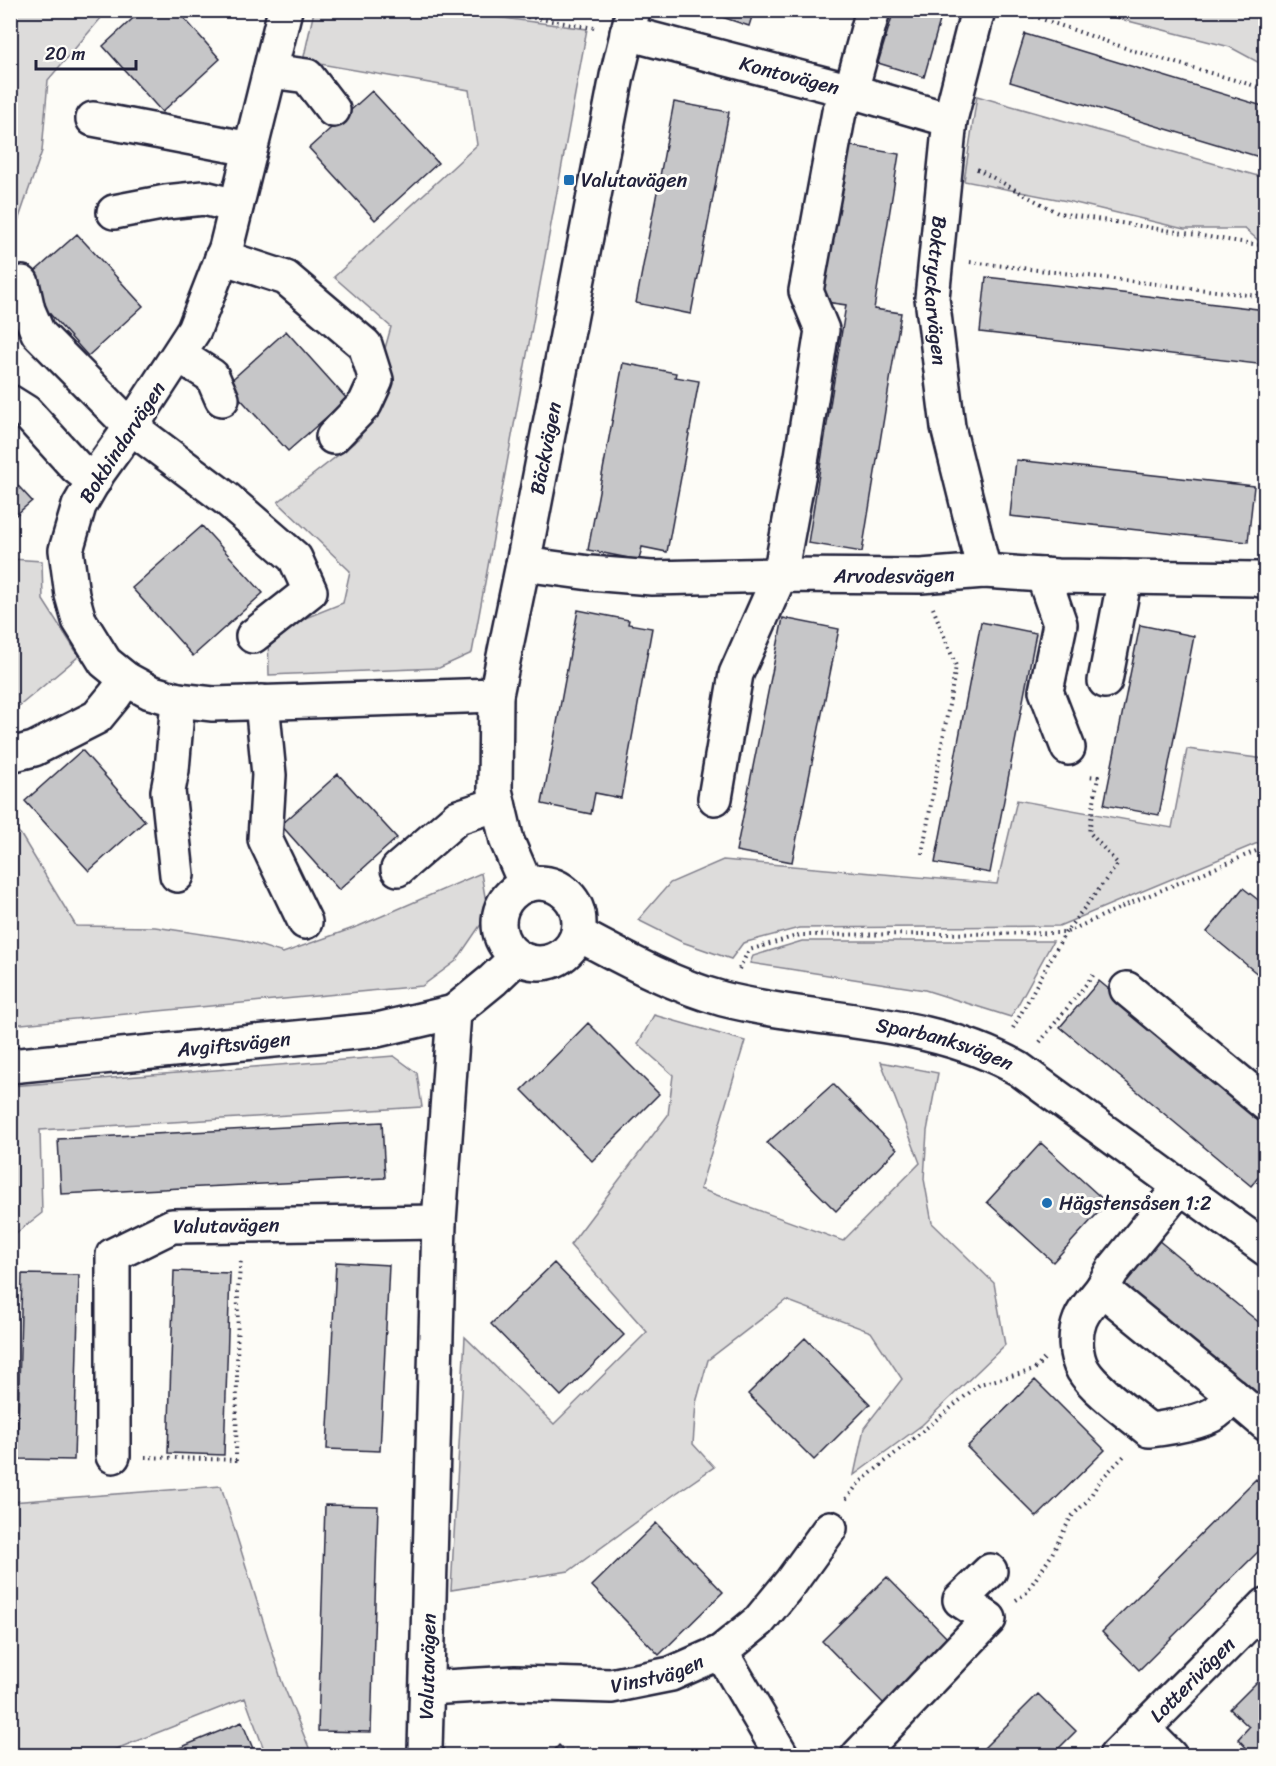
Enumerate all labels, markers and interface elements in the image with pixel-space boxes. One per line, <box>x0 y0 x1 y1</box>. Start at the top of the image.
scale bar <box>36 33 136 71</box>
text: 20 m <box>45 38 85 70</box>
street label: Kontovägen <box>736 46 843 105</box>
place label: Valutavägen <box>581 163 687 198</box>
marker: Valutavägen <box>562 173 576 187</box>
street label: Boktryckarvägen <box>914 214 957 368</box>
street label: Bokbindarvägen <box>70 374 175 510</box>
street label: Bäckvägen <box>520 399 572 498</box>
street label: Arvodesvägen <box>833 556 956 594</box>
street label: Sparbanksvägen <box>874 1007 1020 1081</box>
street label: Avgiftsvägen <box>175 1022 292 1068</box>
place label: Hägstensåsen 1:2 <box>1059 1186 1212 1221</box>
marker: Hägstensåsen 1:2 <box>1040 1196 1054 1210</box>
street label: Valutavägen <box>173 1207 280 1244</box>
street label: Valutavägen <box>409 1613 447 1720</box>
street label: Lotterivägen <box>1141 1628 1244 1731</box>
street label: Vinstvägen <box>607 1644 710 1704</box>

